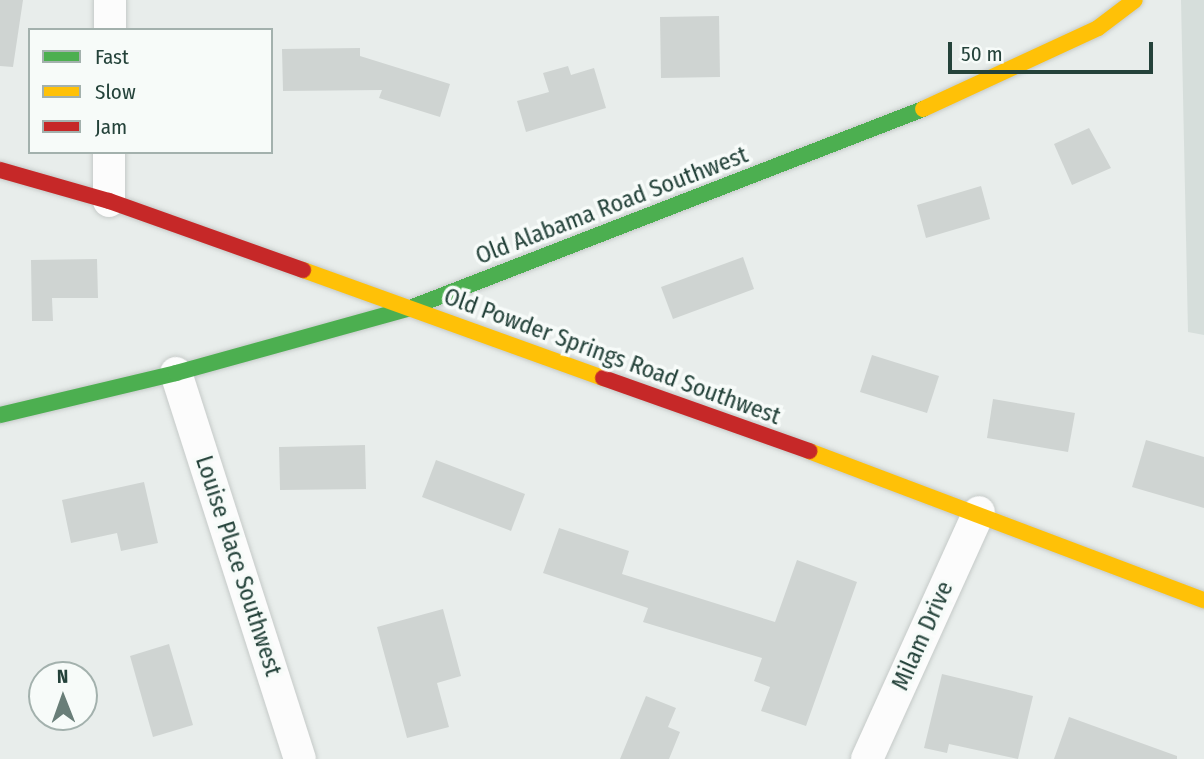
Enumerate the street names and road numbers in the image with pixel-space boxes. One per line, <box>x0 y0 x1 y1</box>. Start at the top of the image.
street label: Old Alabama Road Southwest <box>472 141 752 271</box>
street label: Old Powder Springs Road Southwest <box>440 283 784 431</box>
street label: Louise Place Southwest <box>189 452 287 680</box>
street label: Milam Drive <box>886 577 960 695</box>

